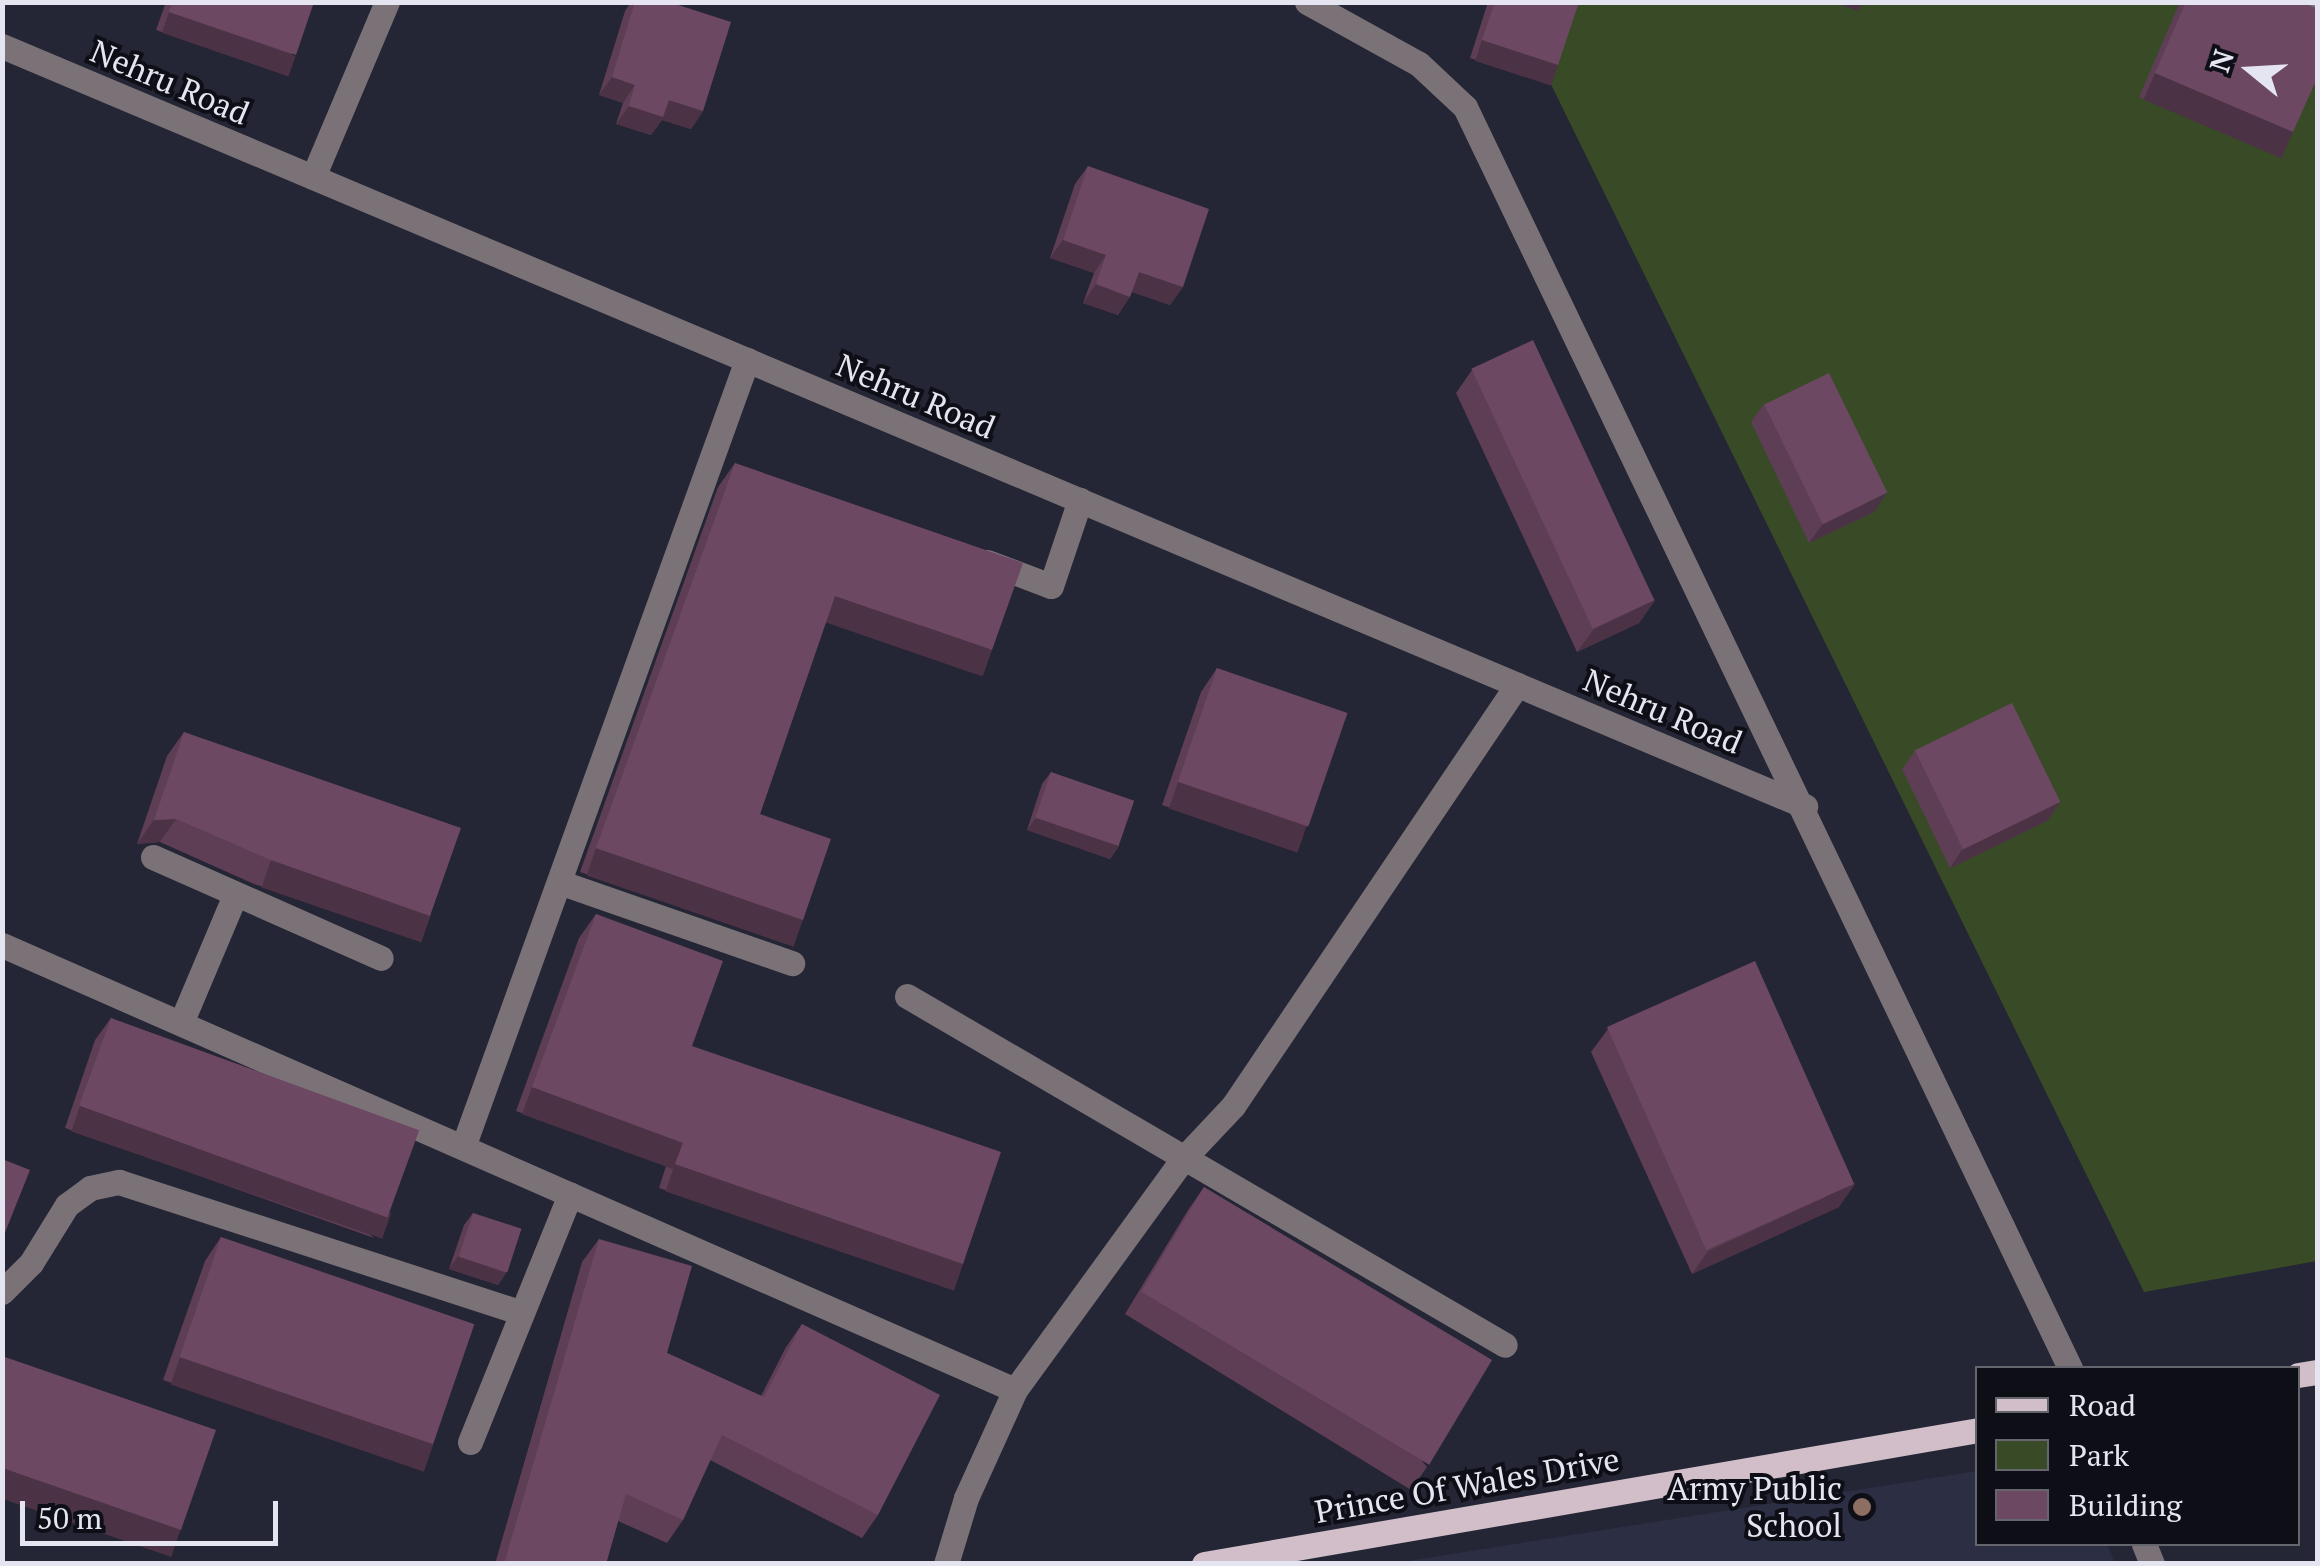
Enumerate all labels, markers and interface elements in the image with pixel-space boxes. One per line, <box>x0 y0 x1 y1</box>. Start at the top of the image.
north arrow <box>2200 20 2300 120</box>
street label: Nehru Road <box>85 31 255 133</box>
text: N <box>2200 45 2242 76</box>
street label: Nehru Road <box>831 345 1001 447</box>
street label: Nehru Road <box>1578 660 1748 762</box>
legend <box>1975 1366 2300 1546</box>
text: Road <box>2069 1385 2136 1425</box>
text: Park <box>2069 1435 2129 1475</box>
street label: Prince Of Wales Drive <box>1312 1439 1622 1531</box>
place label: Army Public School <box>1667 1470 1842 1545</box>
scale bar <box>25 1481 282 1543</box>
text: Building <box>2069 1485 2182 1525</box>
marker: Army Public School <box>1851 1496 1873 1518</box>
text: 50 m <box>37 1498 102 1538</box>

